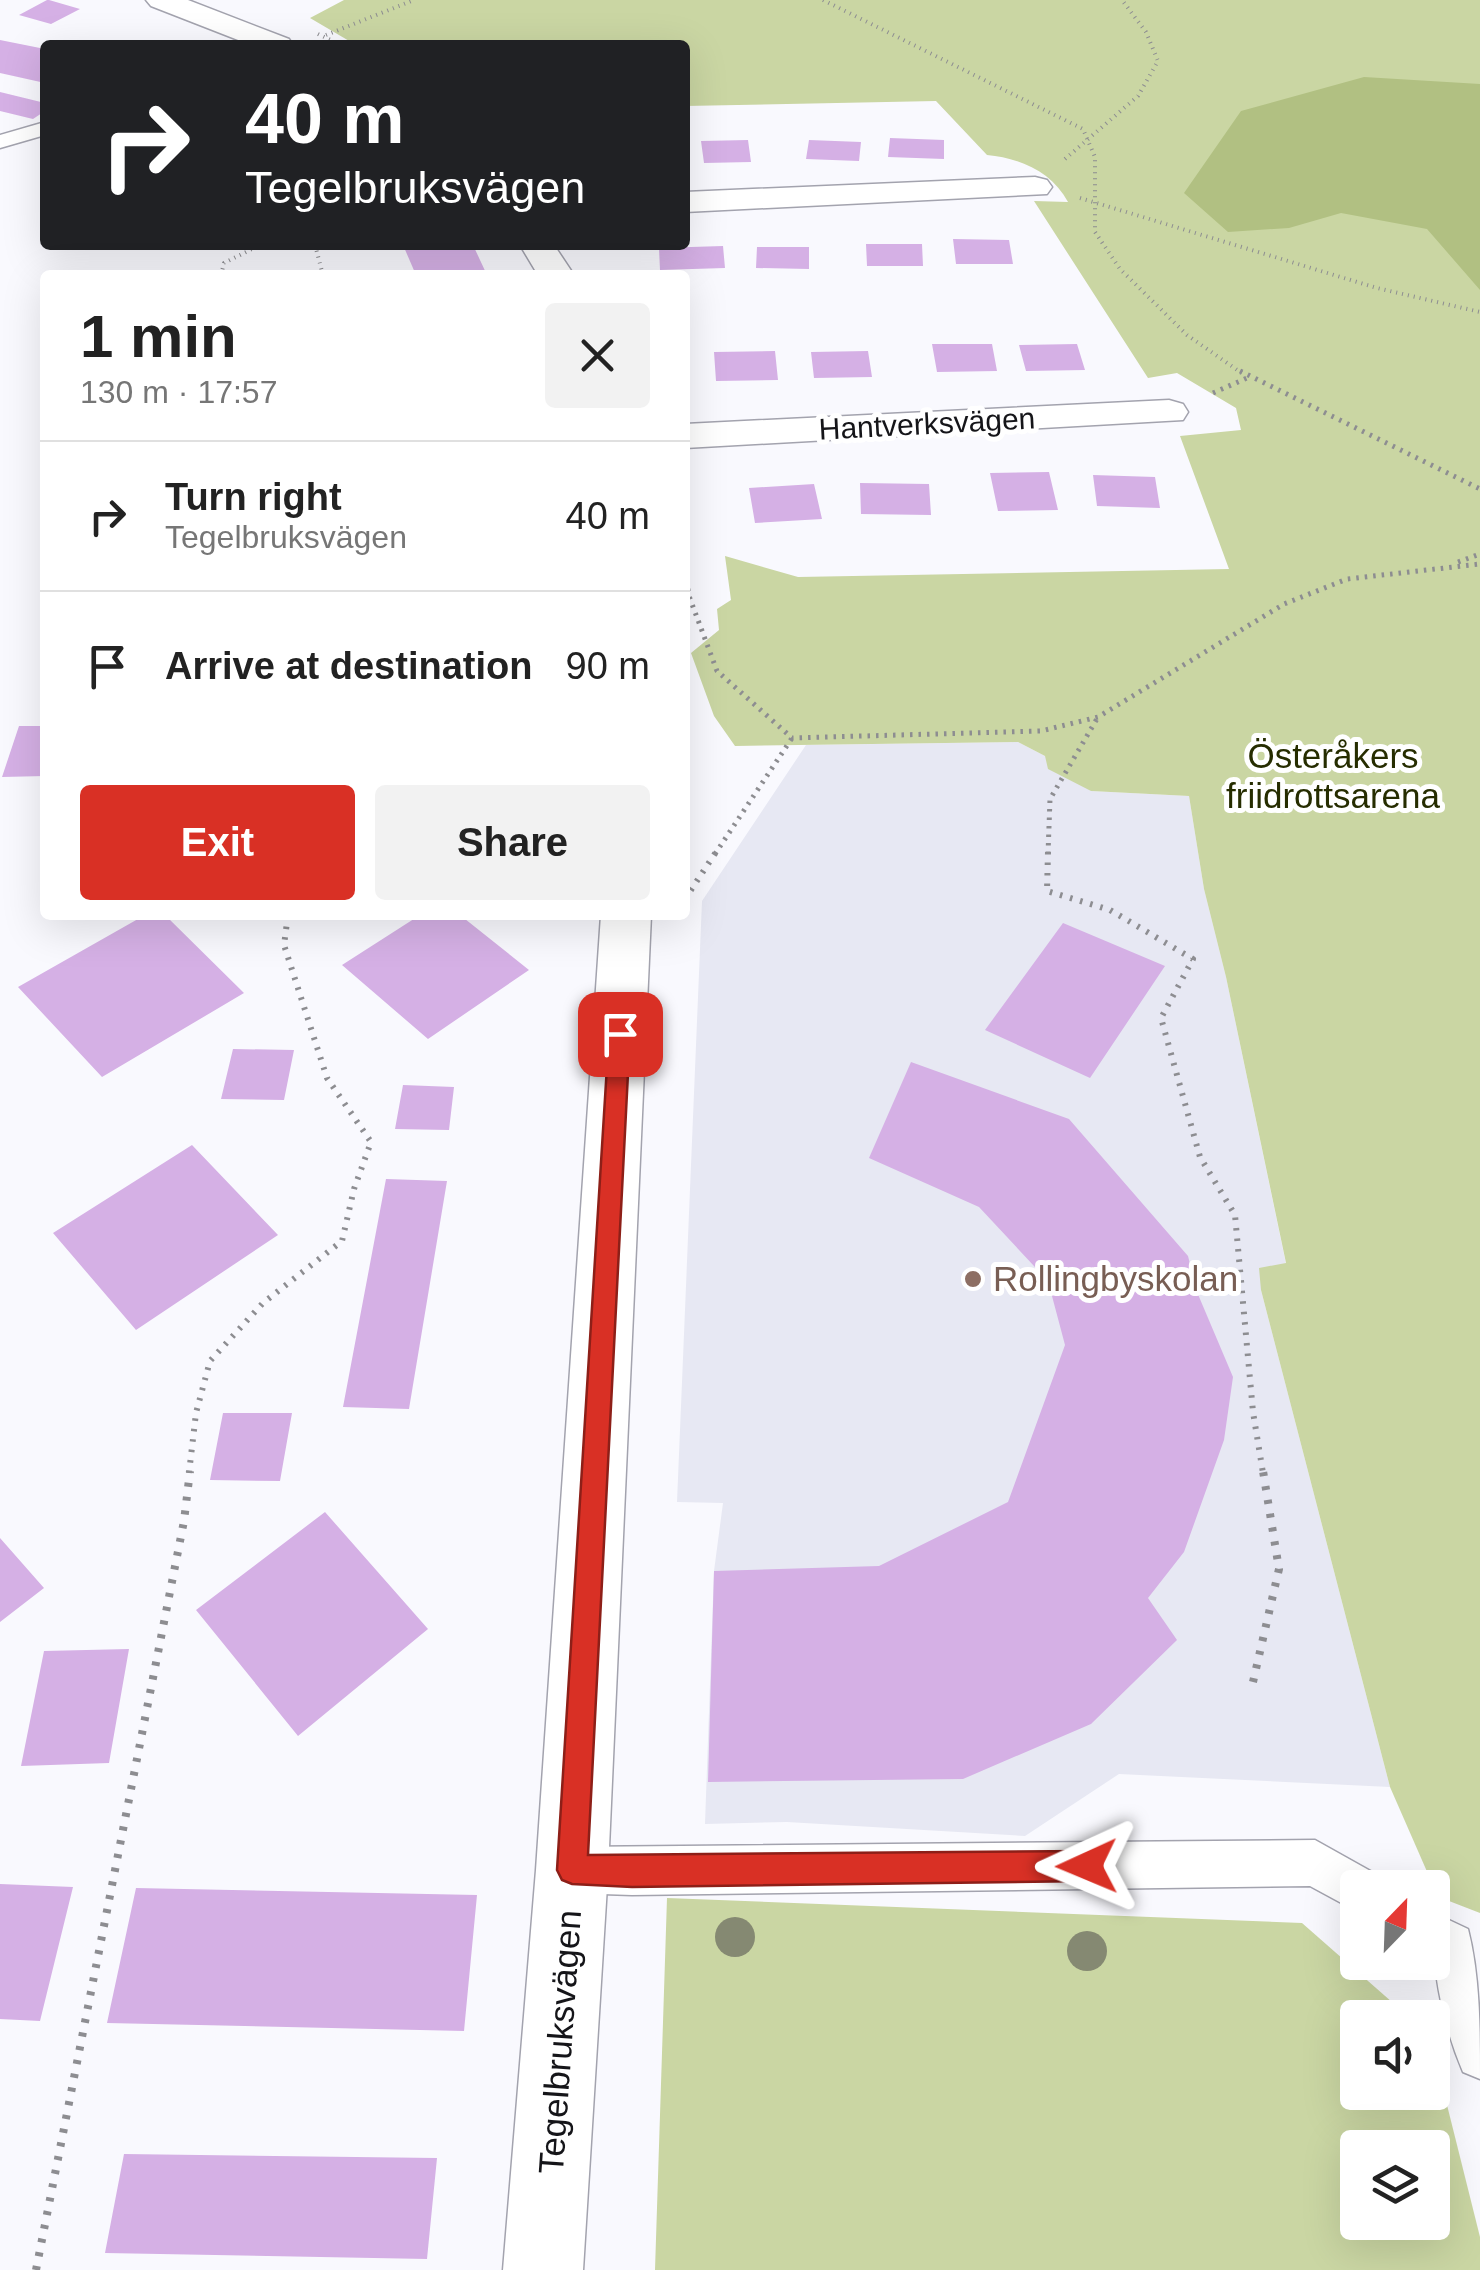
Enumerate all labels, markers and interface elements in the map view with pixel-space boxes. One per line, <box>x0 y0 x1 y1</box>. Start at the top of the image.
icon: right <box>80 80 210 210</box>
text: 40 m <box>245 80 405 158</box>
text: Tegelbruksvägen <box>245 162 585 213</box>
text: 1 min <box>80 303 237 370</box>
button: close <box>545 303 650 408</box>
text: 130 m · 17:57 <box>80 374 277 410</box>
street label: Hantverksvägen <box>818 401 1036 446</box>
text: Turn right <box>165 476 342 518</box>
icon: right <box>80 489 135 544</box>
text: 40 m <box>566 495 650 537</box>
text: Tegelbruksvägen <box>165 519 407 555</box>
icon: arrive <box>80 639 135 694</box>
text: Arrive at destination <box>165 645 532 687</box>
text: 90 m <box>566 645 650 687</box>
park label: Österåkers friidrottsarena <box>1226 736 1441 815</box>
button: Exit <box>80 785 355 900</box>
button: Share <box>375 785 650 900</box>
pin <box>578 992 663 1077</box>
icon: arrive <box>593 1007 648 1062</box>
place label: Rollingbyskolan <box>993 1259 1238 1298</box>
marker: Rollingbyskolan <box>962 1268 984 1290</box>
position arrow <box>1035 1814 1139 1918</box>
north arrow <box>1340 1870 1450 1980</box>
map controls <box>1340 1870 1450 2240</box>
street label: Tegelbruksvägen <box>531 1909 588 2175</box>
button: sound <box>1340 2000 1450 2110</box>
button: layers <box>1340 2130 1450 2240</box>

